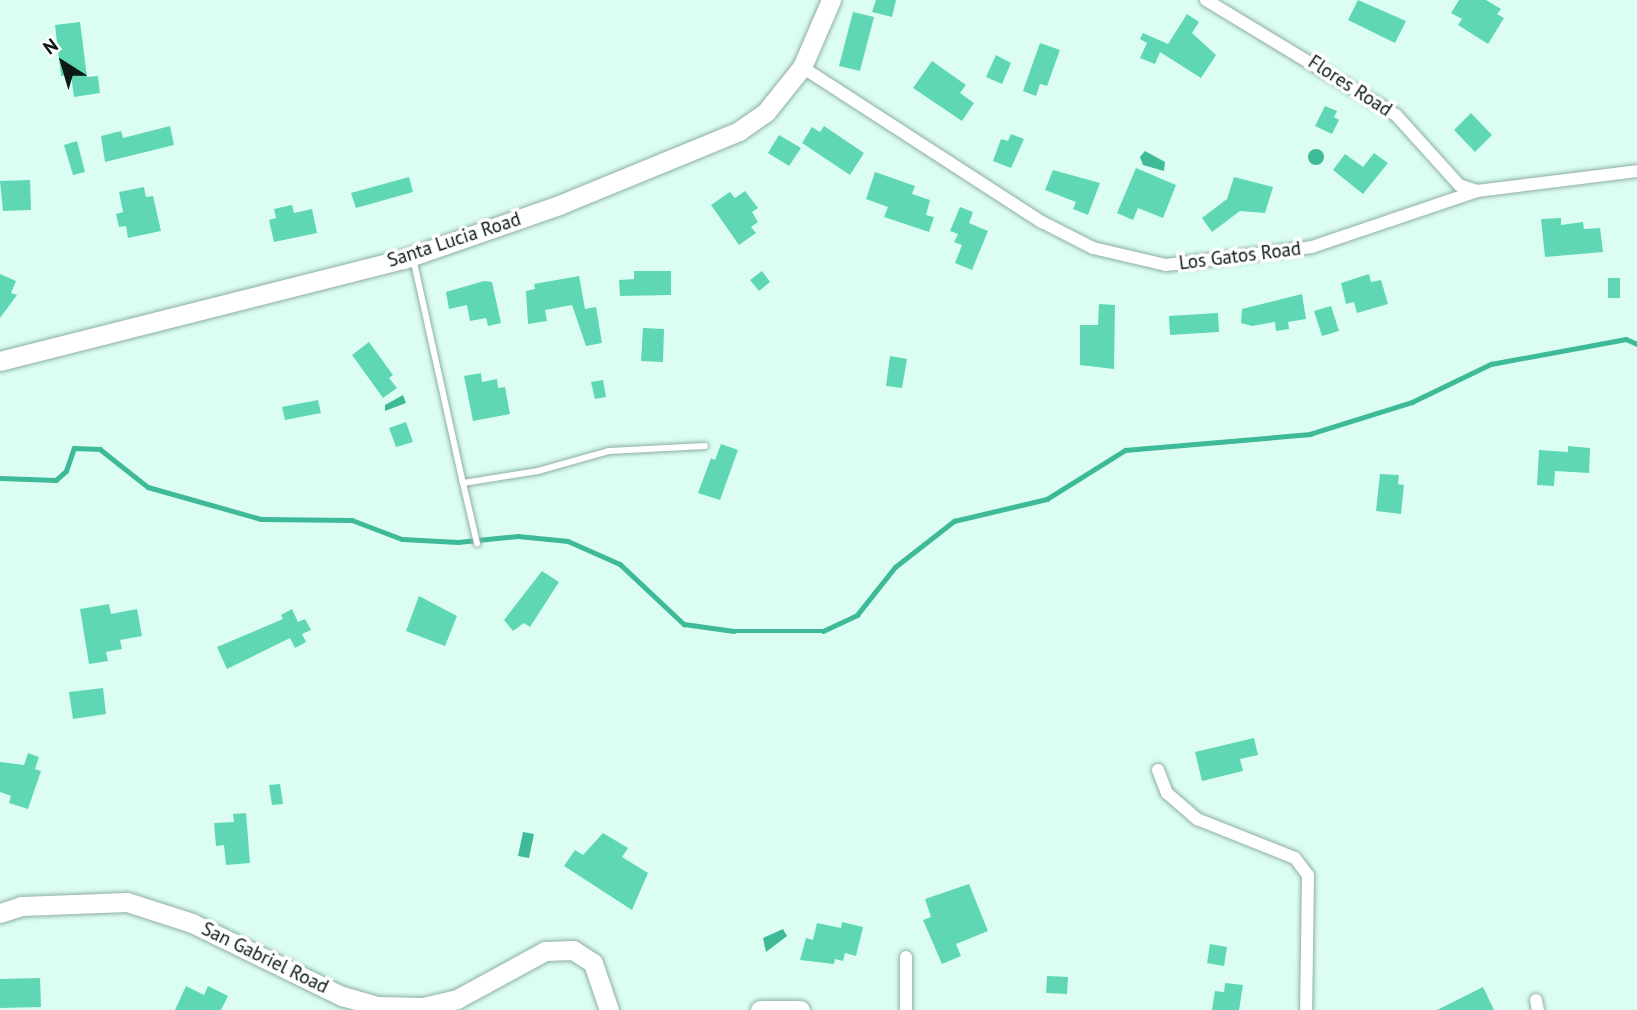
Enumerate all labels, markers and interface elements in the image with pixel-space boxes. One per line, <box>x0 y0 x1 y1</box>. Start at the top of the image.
north arrow <box>28 28 98 98</box>
text: N <box>38 33 63 60</box>
street label: Flores Road <box>1304 51 1396 121</box>
street label: Santa Lucia Road <box>384 208 524 272</box>
street label: Los Gatos Road <box>1178 237 1302 275</box>
street label: San Gabriel Road <box>198 917 332 999</box>

